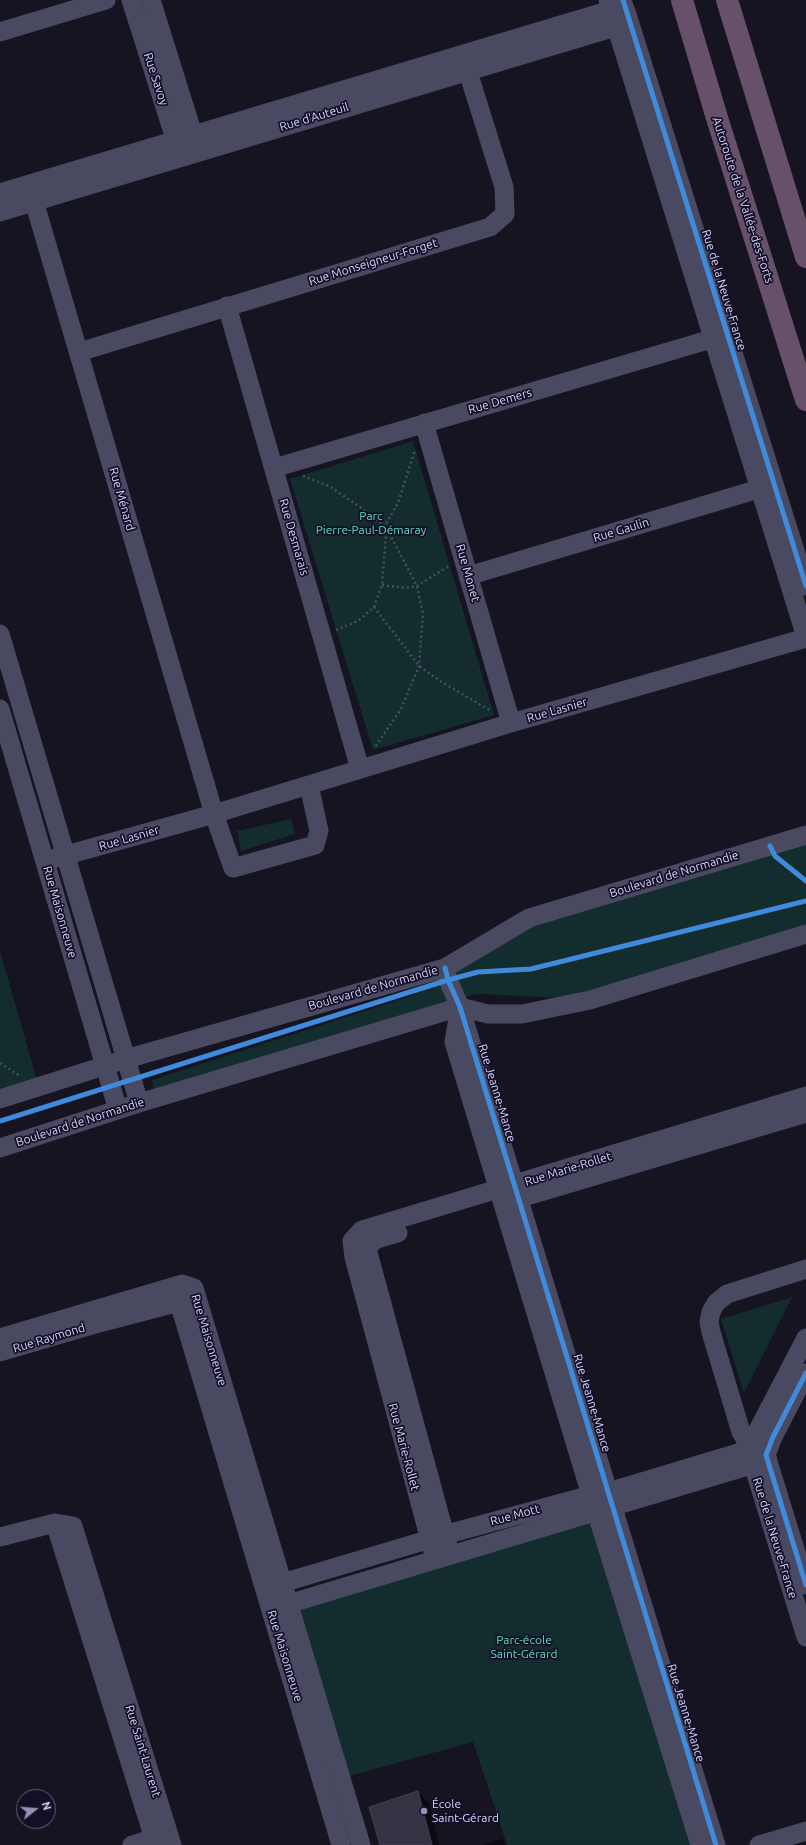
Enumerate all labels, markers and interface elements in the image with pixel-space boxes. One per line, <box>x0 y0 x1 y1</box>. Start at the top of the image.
street label: Rue Savoy <box>141 51 171 107</box>
street label: Rue d'Auteuil <box>278 100 350 134</box>
street label: Autoroute de la Vallée-des-Forts <box>709 115 777 285</box>
street label: Rue de la Neuve-France <box>699 228 749 352</box>
street label: Rue Monseigneur-Forget <box>307 236 439 288</box>
street label: Rue Demers <box>467 385 533 417</box>
street label: Rue Ménard <box>106 466 138 532</box>
street label: Rue Desmarais <box>276 497 312 577</box>
park label: Parc Pierre-Paul-Démaray <box>316 509 426 537</box>
street label: Rue Gaulin <box>591 515 651 545</box>
street label: Rue Monet <box>453 542 483 604</box>
street label: Rue Lasnier <box>525 695 589 725</box>
street label: Rue Lasnier <box>97 823 161 853</box>
street label: Boulevard de Normandie <box>608 848 740 900</box>
street label: Rue Maisonneuve <box>40 864 80 960</box>
street label: Boulevard de Normandie <box>307 963 439 1013</box>
street label: Rue Jeanne-Mance <box>475 1042 519 1144</box>
street label: Boulevard de Normandie <box>14 1094 146 1150</box>
street label: Rue Marie-Rollet <box>523 1149 613 1189</box>
street label: Rue Maisonneuve <box>188 1292 230 1388</box>
street label: Rue Raymond <box>11 1320 87 1356</box>
street label: Rue Jeanne-Mance <box>570 1352 614 1454</box>
street label: Rue Marie-Rollet <box>385 1402 423 1492</box>
street label: Rue de la Neuve-France <box>750 1476 800 1600</box>
street label: Rue Mott <box>489 1501 541 1529</box>
street label: Rue Maisonneuve <box>264 1608 306 1704</box>
park label: Parc-école Saint-Gérard <box>491 1633 557 1661</box>
street label: Rue Jeanne-Mance <box>664 1662 708 1764</box>
street label: Rue Saint-Laurent <box>122 1703 164 1799</box>
north arrow <box>16 1789 56 1829</box>
place label: École Saint-Gérard <box>432 1797 499 1825</box>
text: N <box>40 1800 53 1811</box>
marker: École Saint-Gérard <box>419 1806 429 1816</box>

